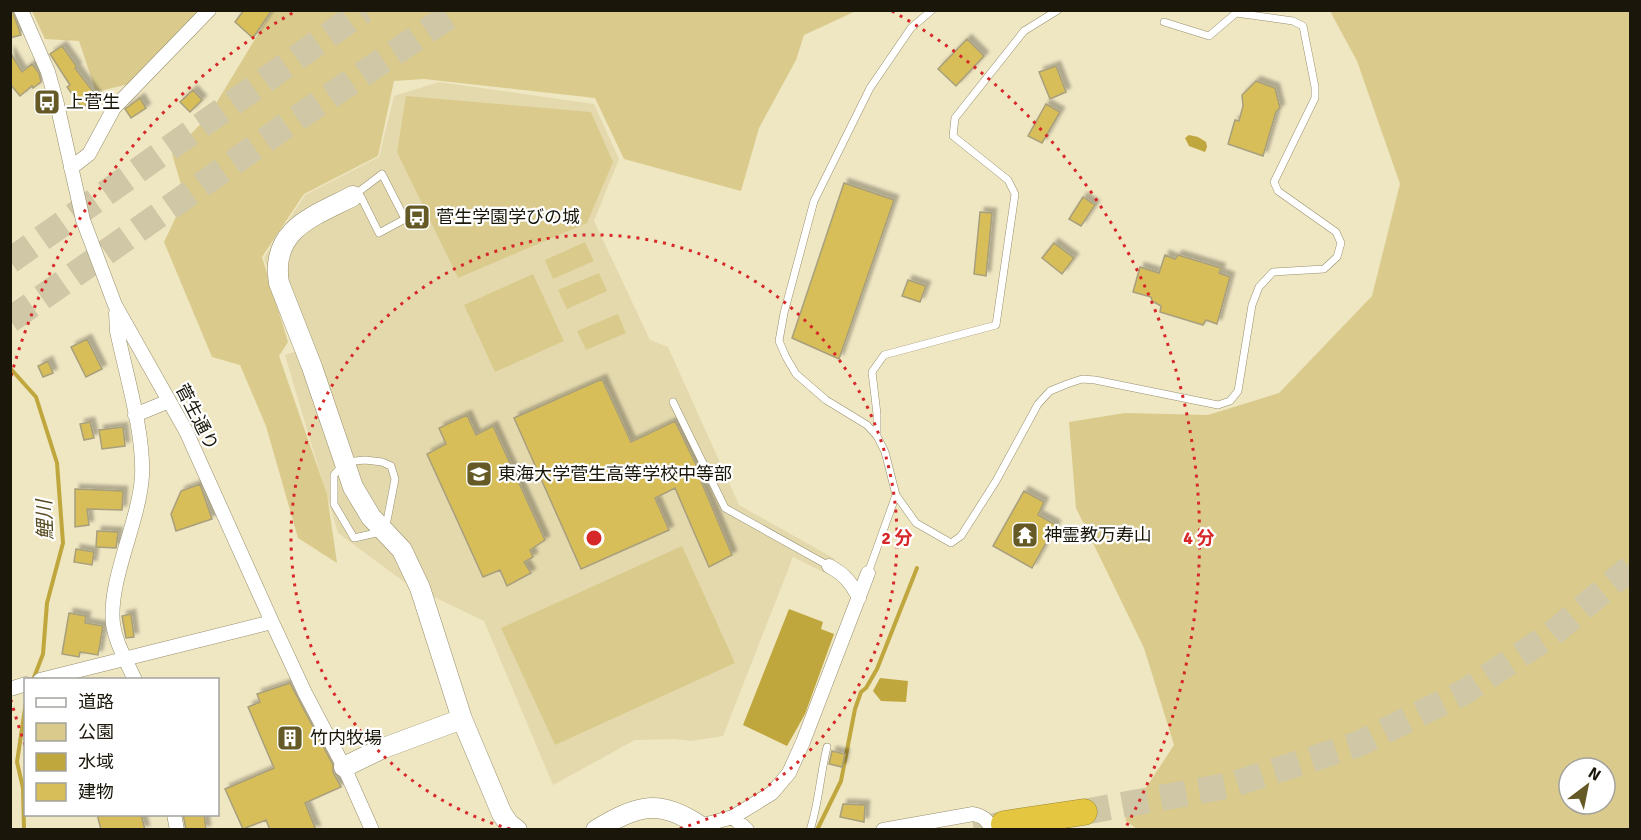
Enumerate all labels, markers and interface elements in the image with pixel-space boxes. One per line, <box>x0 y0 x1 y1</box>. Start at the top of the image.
bus stop icon: 上菅生 <box>32 87 62 117</box>
place label: 上菅生 <box>66 91 120 113</box>
bus stop icon: 菅生学園学びの城 <box>402 202 432 232</box>
place label: 菅生学園学びの城 <box>436 206 580 228</box>
street label: 菅生通り <box>171 380 223 454</box>
school or university icon: 東海大学菅生高等学校中等部 <box>464 459 494 489</box>
place label: 東海大学菅生高等学校中等部 <box>498 463 732 485</box>
water label: 鯉川 <box>32 498 58 540</box>
temple icon: 神霊教万寿山 <box>1010 520 1040 550</box>
place label: 神霊教万寿山 <box>1044 524 1152 546</box>
text: 2 分 <box>881 527 913 549</box>
text: 4 分 <box>1183 527 1215 549</box>
centre of rings <box>584 528 604 548</box>
legend <box>24 678 219 816</box>
text: 道路 <box>78 691 114 713</box>
text: 公園 <box>78 721 114 743</box>
building icon: 竹内牧場 <box>275 723 305 753</box>
place label: 竹内牧場 <box>310 727 382 749</box>
text: 水域 <box>78 751 114 773</box>
north arrow <box>1557 756 1617 816</box>
text: N <box>1584 763 1604 786</box>
text: 建物 <box>78 781 114 803</box>

